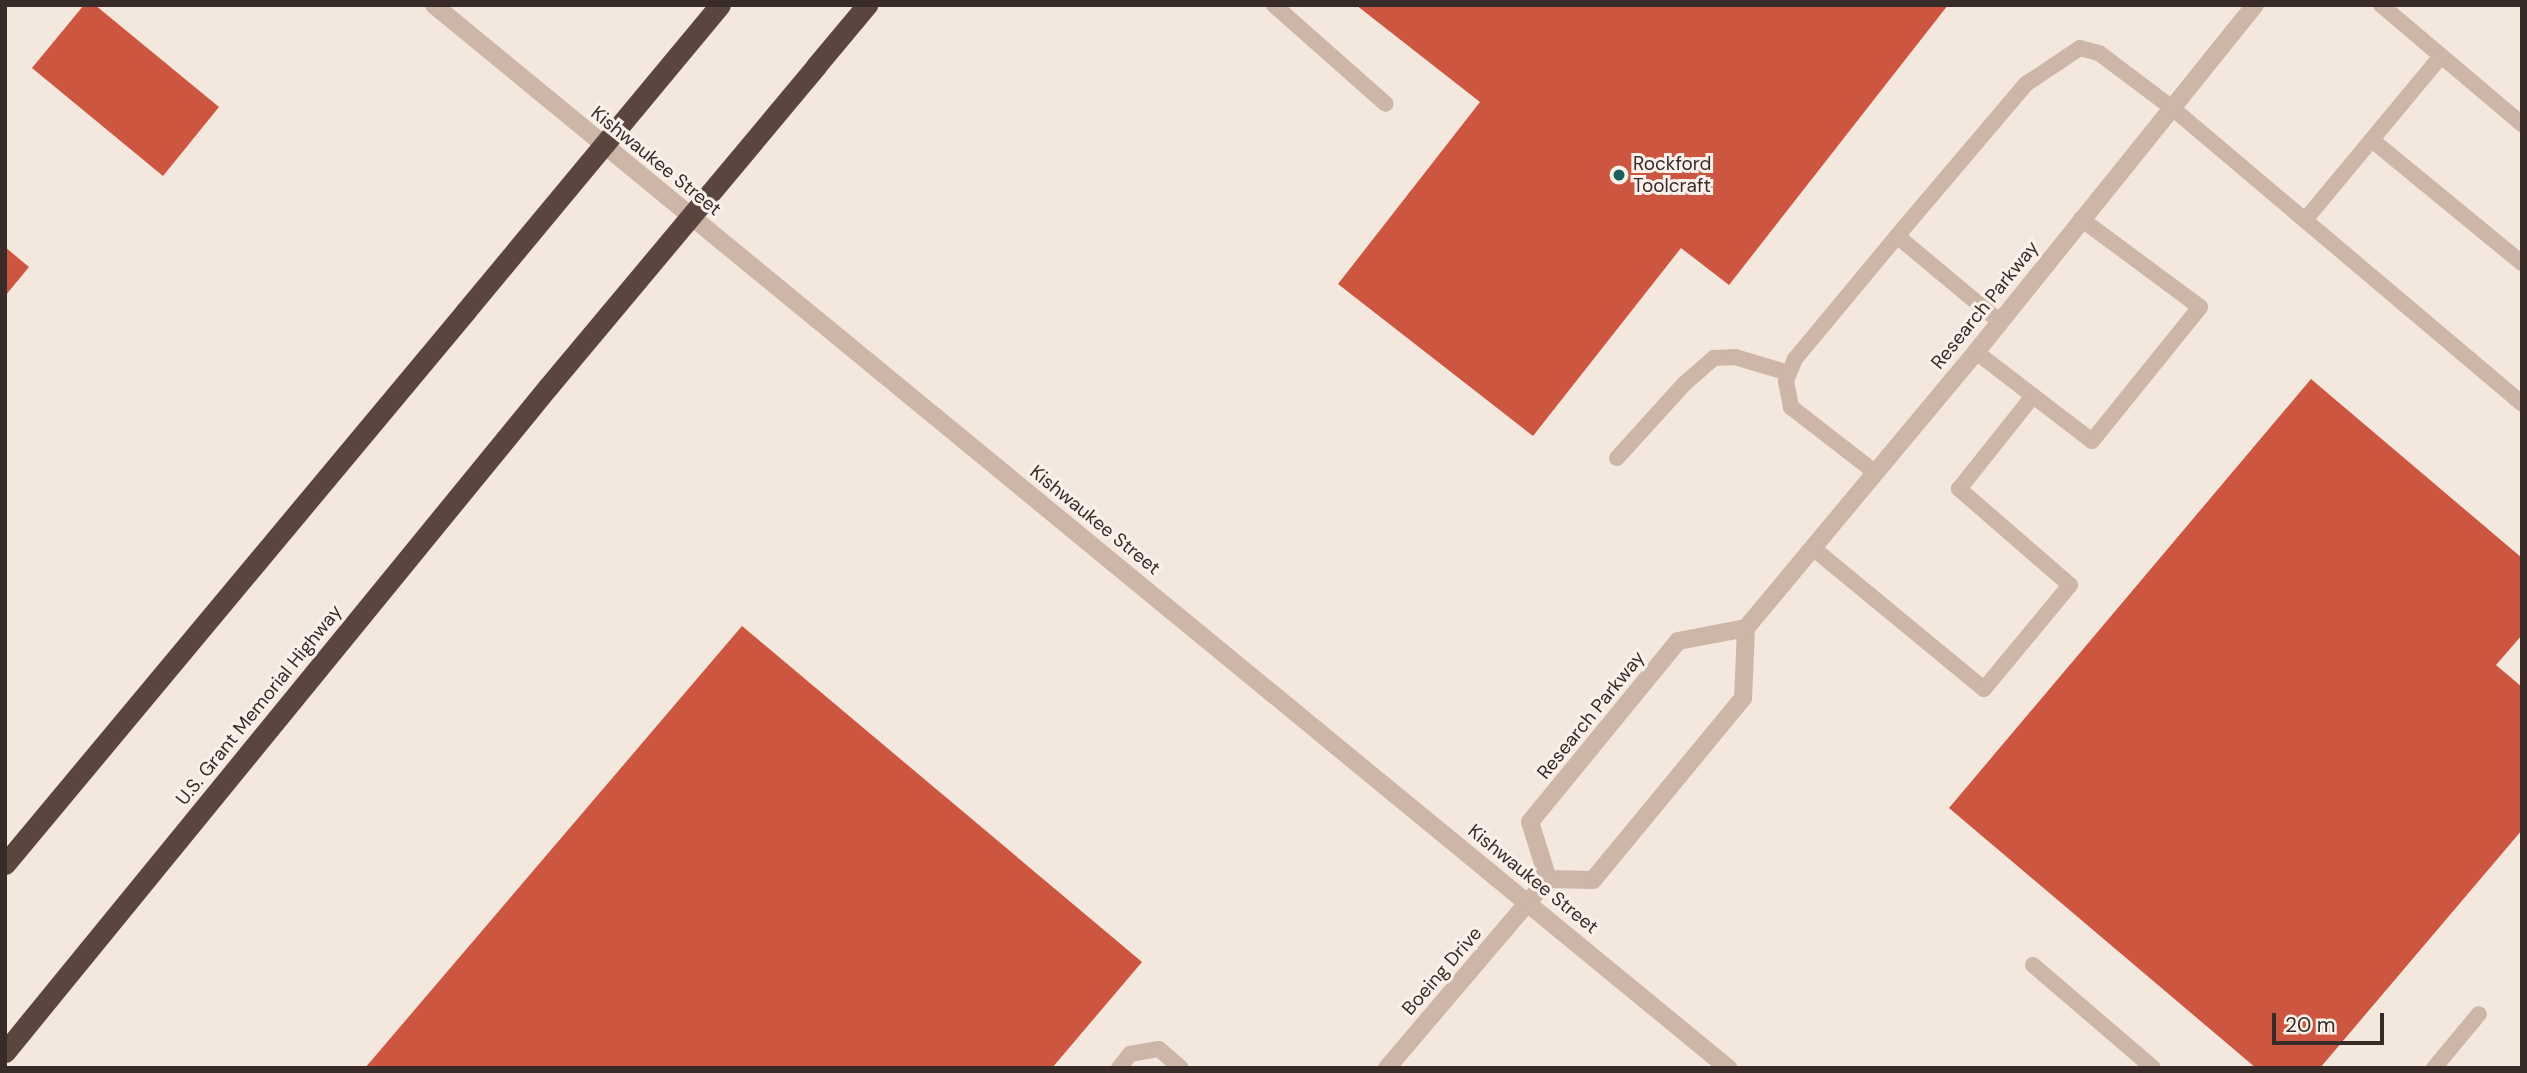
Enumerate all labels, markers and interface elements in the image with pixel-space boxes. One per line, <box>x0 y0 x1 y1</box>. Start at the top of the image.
street label: Kishwaukee Street <box>586 102 726 220</box>
place label: Rockford Toolcraft <box>1633 153 1711 197</box>
marker: Rockford Toolcraft <box>1611 167 1627 183</box>
street label: Research Parkway <box>1926 236 2044 374</box>
street label: Kishwaukee Street <box>1025 461 1165 579</box>
street label: U.S. Grant Memorial Highway <box>171 600 347 810</box>
street label: Research Parkway <box>1532 646 1650 784</box>
street label: Kishwaukee Street <box>1463 820 1603 938</box>
street label: Boeing Drive <box>1397 922 1487 1020</box>
scale bar <box>2275 1000 2387 1044</box>
text: 20 m <box>2285 1011 2336 1039</box>

